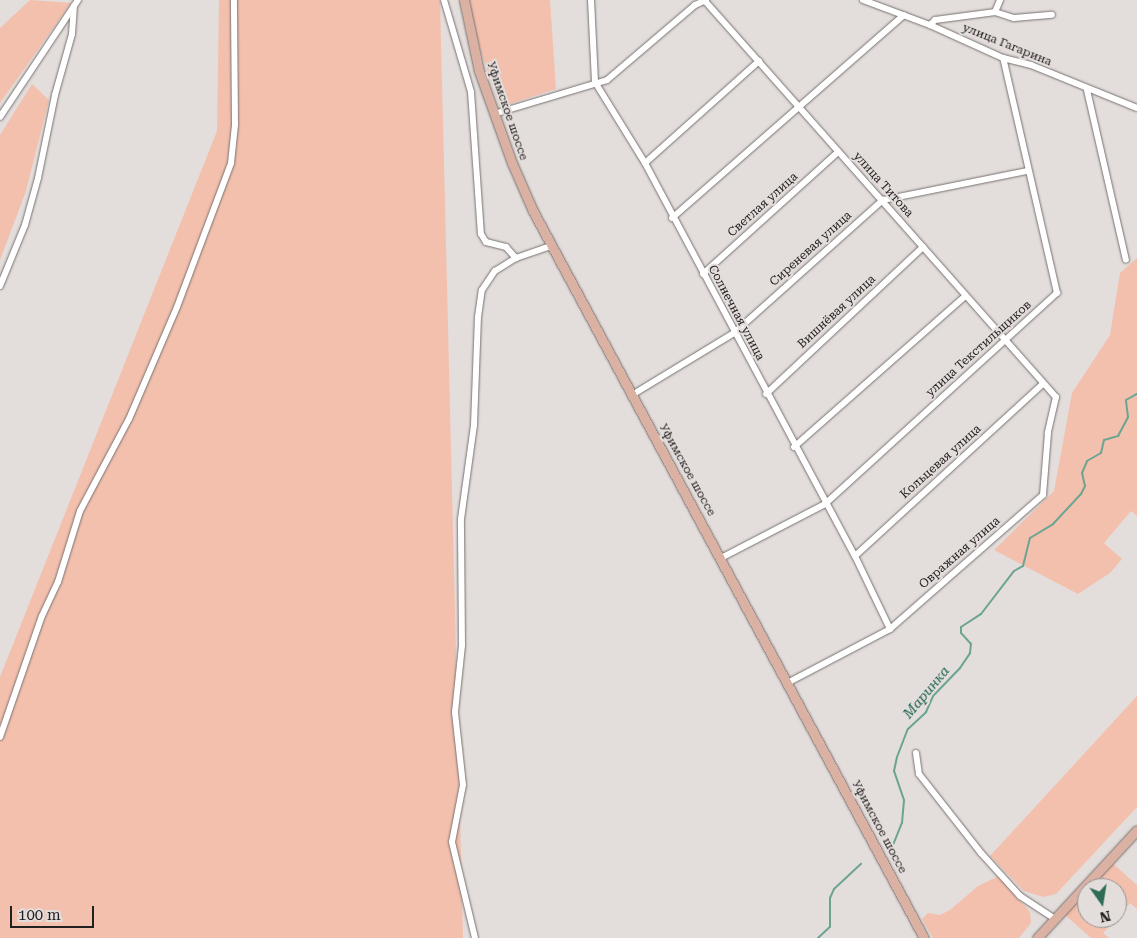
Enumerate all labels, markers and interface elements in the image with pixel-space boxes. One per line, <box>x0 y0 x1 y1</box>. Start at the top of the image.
street label: улица Гагарина <box>960 21 1054 69</box>
street label: Уфимское шоссе <box>483 60 531 162</box>
street label: улица Титова <box>850 149 916 221</box>
street label: Светлая улица <box>725 170 801 240</box>
street label: Сиреневая улица <box>767 208 855 290</box>
street label: Солнечная улица <box>705 263 767 363</box>
street label: Вишнёвая улица <box>795 272 879 352</box>
street label: улица Текстильщиков <box>923 298 1035 400</box>
street label: Уфимское шоссе <box>656 421 718 519</box>
street label: Кольцевая улица <box>898 422 984 502</box>
street label: Овражная улица <box>917 514 1003 592</box>
water label: Маринка <box>899 662 953 722</box>
street label: Уфимское шоссе <box>848 778 910 876</box>
north arrow <box>1077 878 1127 928</box>
scale bar <box>12 896 96 928</box>
text: 100 m <box>18 906 61 924</box>
text: N <box>1098 908 1112 926</box>

